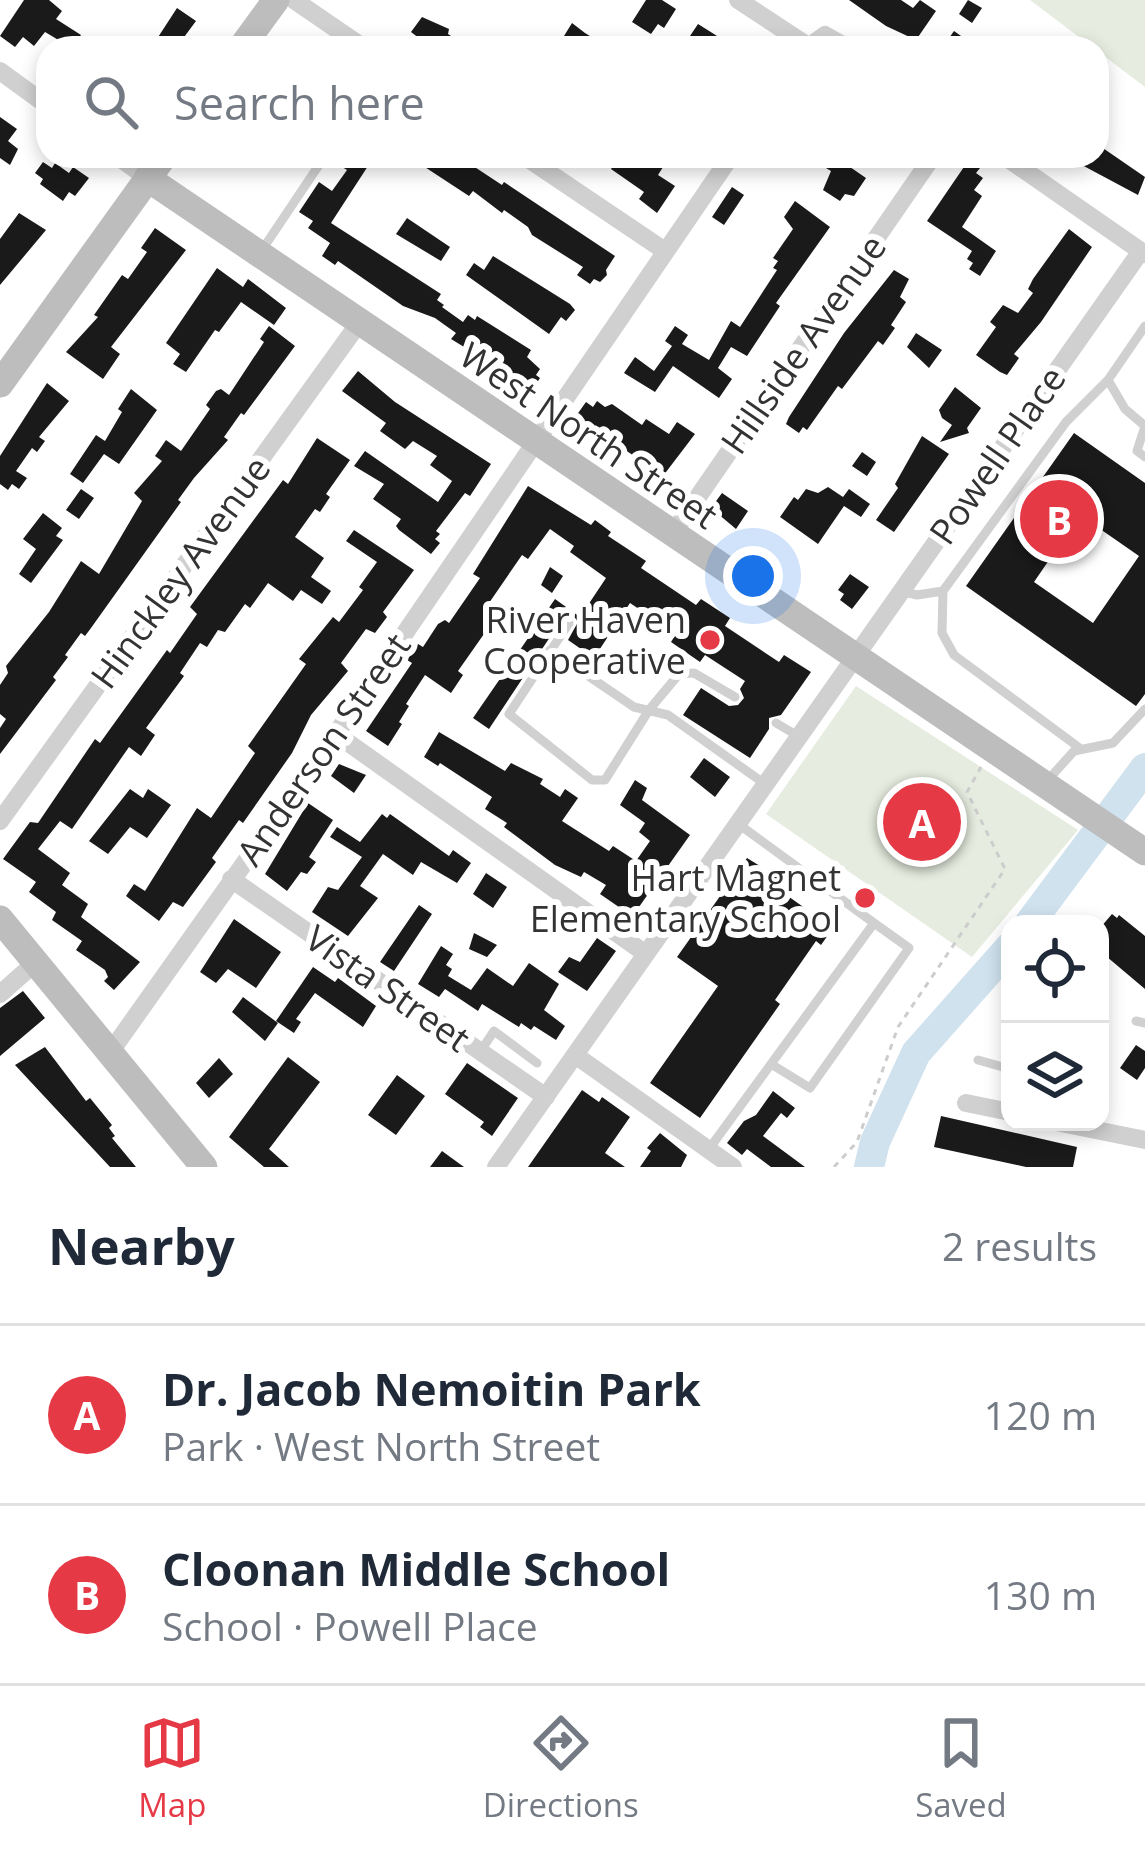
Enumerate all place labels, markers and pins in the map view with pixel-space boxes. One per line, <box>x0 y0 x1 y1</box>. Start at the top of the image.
pin: B <box>1020 474 1098 564</box>
place label: River Haven Cooperative <box>483 595 686 685</box>
marker: River Haven Cooperative <box>697 627 723 653</box>
pin: A <box>883 777 961 867</box>
place label: Hart Magnet Elementary School <box>530 853 841 943</box>
marker: Hart Magnet Elementary School <box>852 885 878 911</box>

